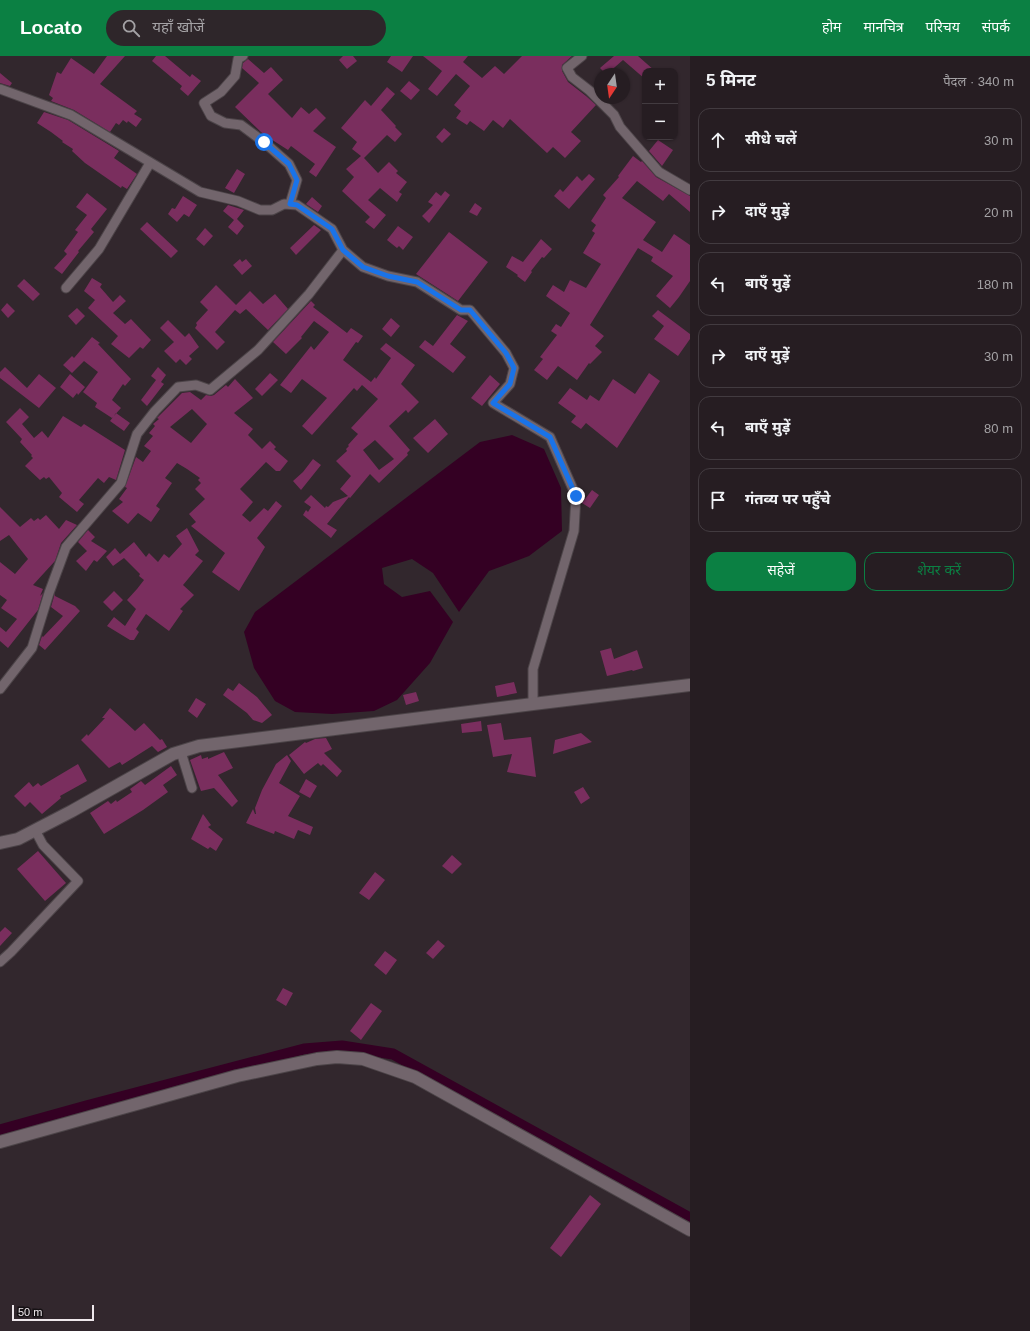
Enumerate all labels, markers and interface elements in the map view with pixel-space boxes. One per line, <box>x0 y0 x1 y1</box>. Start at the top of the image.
search box <box>106 10 386 46</box>
text: Locato <box>20 17 82 38</box>
icon: search <box>120 17 142 39</box>
text: यहाँ खोजें <box>152 18 204 35</box>
text: होम <box>822 19 841 35</box>
text: मानचित्र <box>863 19 904 35</box>
text: परिचय <box>926 19 960 35</box>
text: संपर्क <box>982 19 1010 35</box>
north arrow <box>594 68 630 104</box>
map controls <box>642 68 678 140</box>
button: + <box>642 68 678 104</box>
text: 5 मिनट <box>706 71 756 90</box>
text: पैदल · 340 m <box>943 74 1014 89</box>
button: − <box>642 104 678 140</box>
icon: ahead <box>707 129 729 151</box>
text: सीधे चलें <box>745 130 796 147</box>
route start <box>255 133 273 151</box>
text: 30 m <box>984 133 1013 148</box>
icon: right <box>707 201 729 223</box>
text: दाएँ मुड़ें <box>745 202 789 219</box>
text: 20 m <box>984 205 1013 220</box>
icon: left <box>707 273 729 295</box>
text: बाएँ मुड़ें <box>745 274 790 291</box>
text: 180 m <box>977 277 1013 292</box>
icon: right <box>707 345 729 367</box>
text: दाएँ मुड़ें <box>745 346 789 363</box>
text: 30 m <box>984 349 1013 364</box>
icon: left <box>707 417 729 439</box>
text: बाएँ मुड़ें <box>745 418 790 435</box>
text: 80 m <box>984 421 1013 436</box>
route end <box>567 487 585 505</box>
icon: arrive <box>707 489 729 511</box>
text: गंतव्य पर पहुँचे <box>745 490 830 507</box>
button: सहेजें <box>706 552 856 591</box>
button: शेयर करें <box>864 552 1014 591</box>
scale bar <box>12 1303 94 1322</box>
text: 50 m <box>18 1306 42 1318</box>

